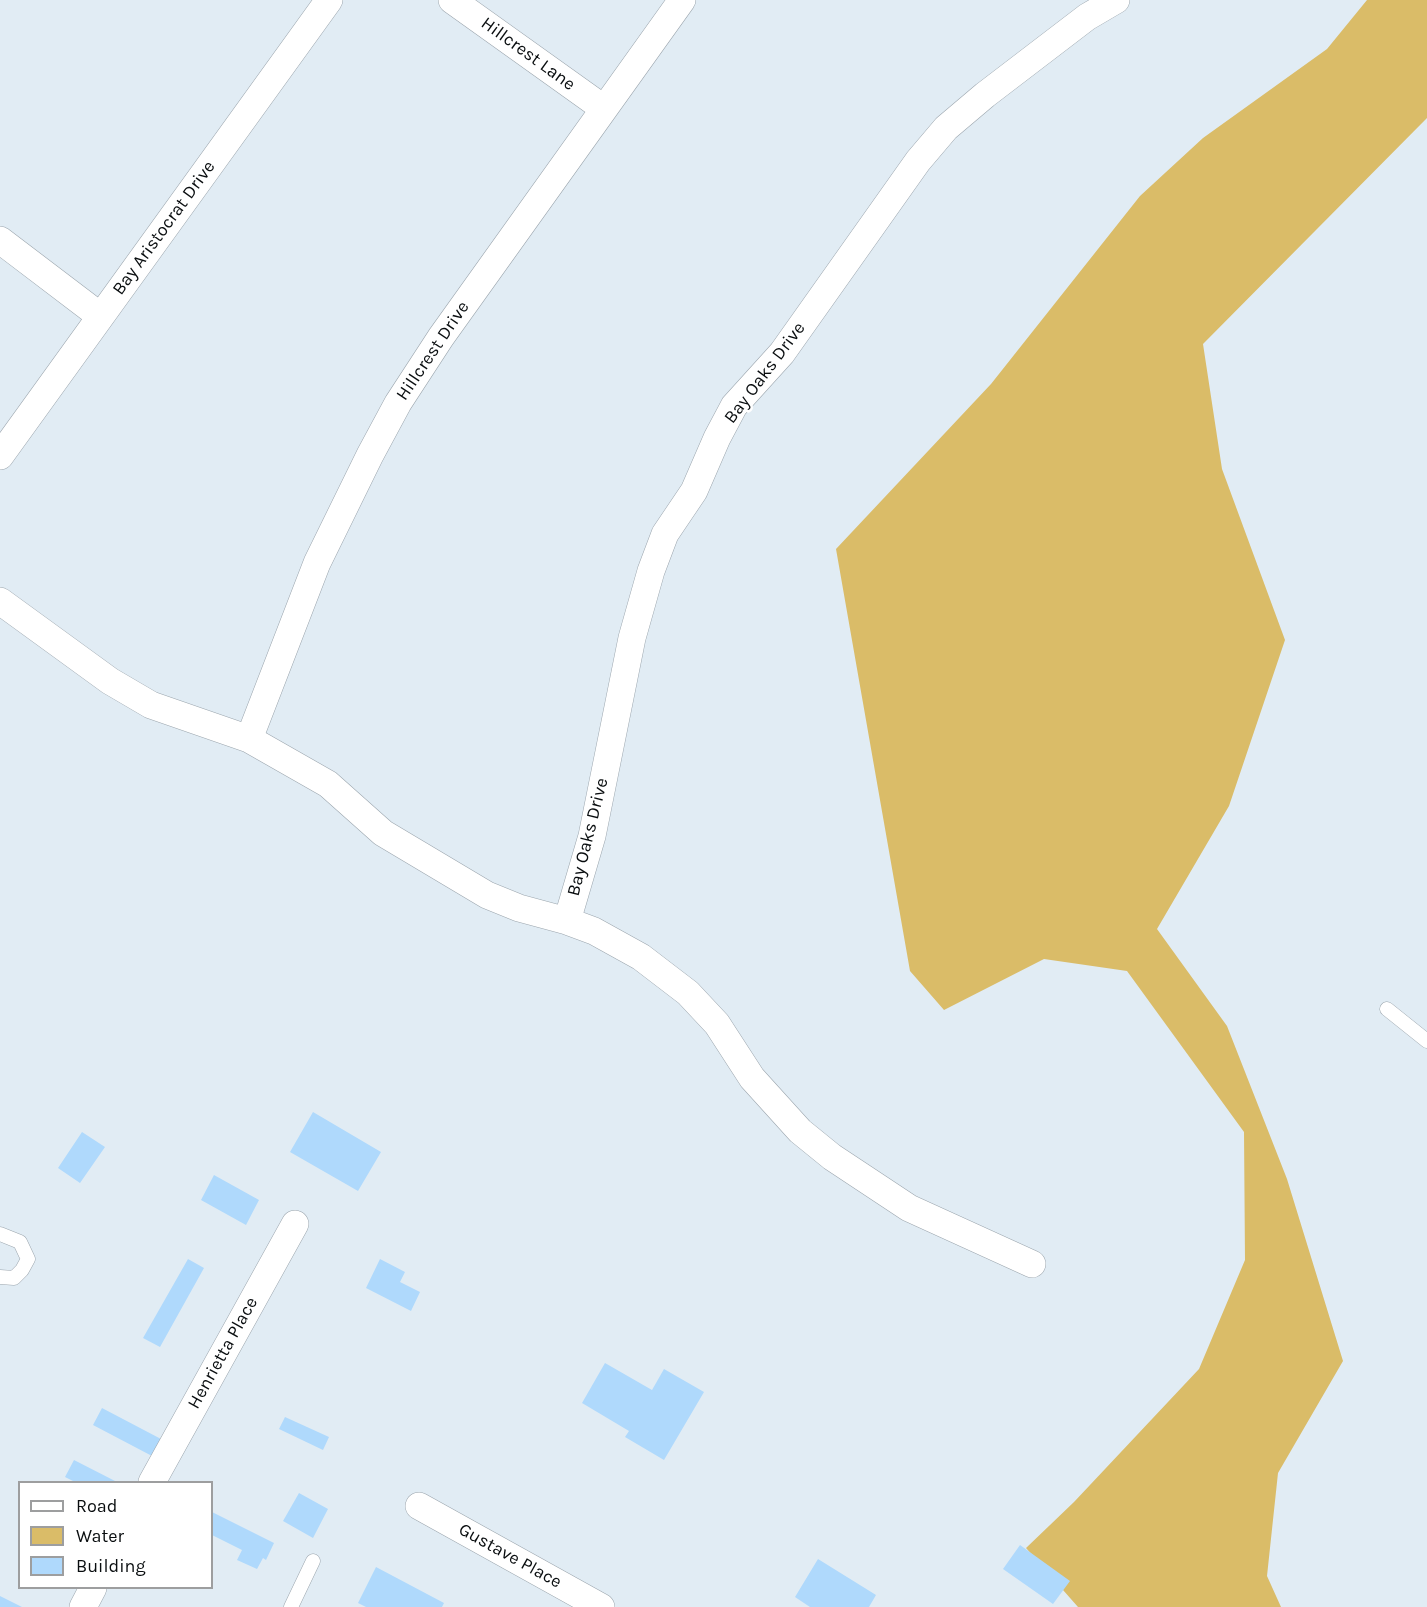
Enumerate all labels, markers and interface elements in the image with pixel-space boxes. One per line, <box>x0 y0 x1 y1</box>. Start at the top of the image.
street label: Hillcrest Lane <box>477 13 579 95</box>
street label: Bay Aristocrat Drive <box>108 157 220 299</box>
street label: Hillcrest Drive <box>392 297 474 405</box>
street label: Bay Oaks Drive <box>720 318 810 428</box>
street label: Bay Oaks Drive <box>563 776 613 898</box>
street label: Henrietta Place <box>183 1293 263 1413</box>
legend <box>18 1481 213 1589</box>
text: Road <box>76 1495 117 1517</box>
street label: Gustave Place <box>455 1519 565 1593</box>
text: Water <box>76 1525 124 1547</box>
text: Building <box>76 1555 146 1577</box>

